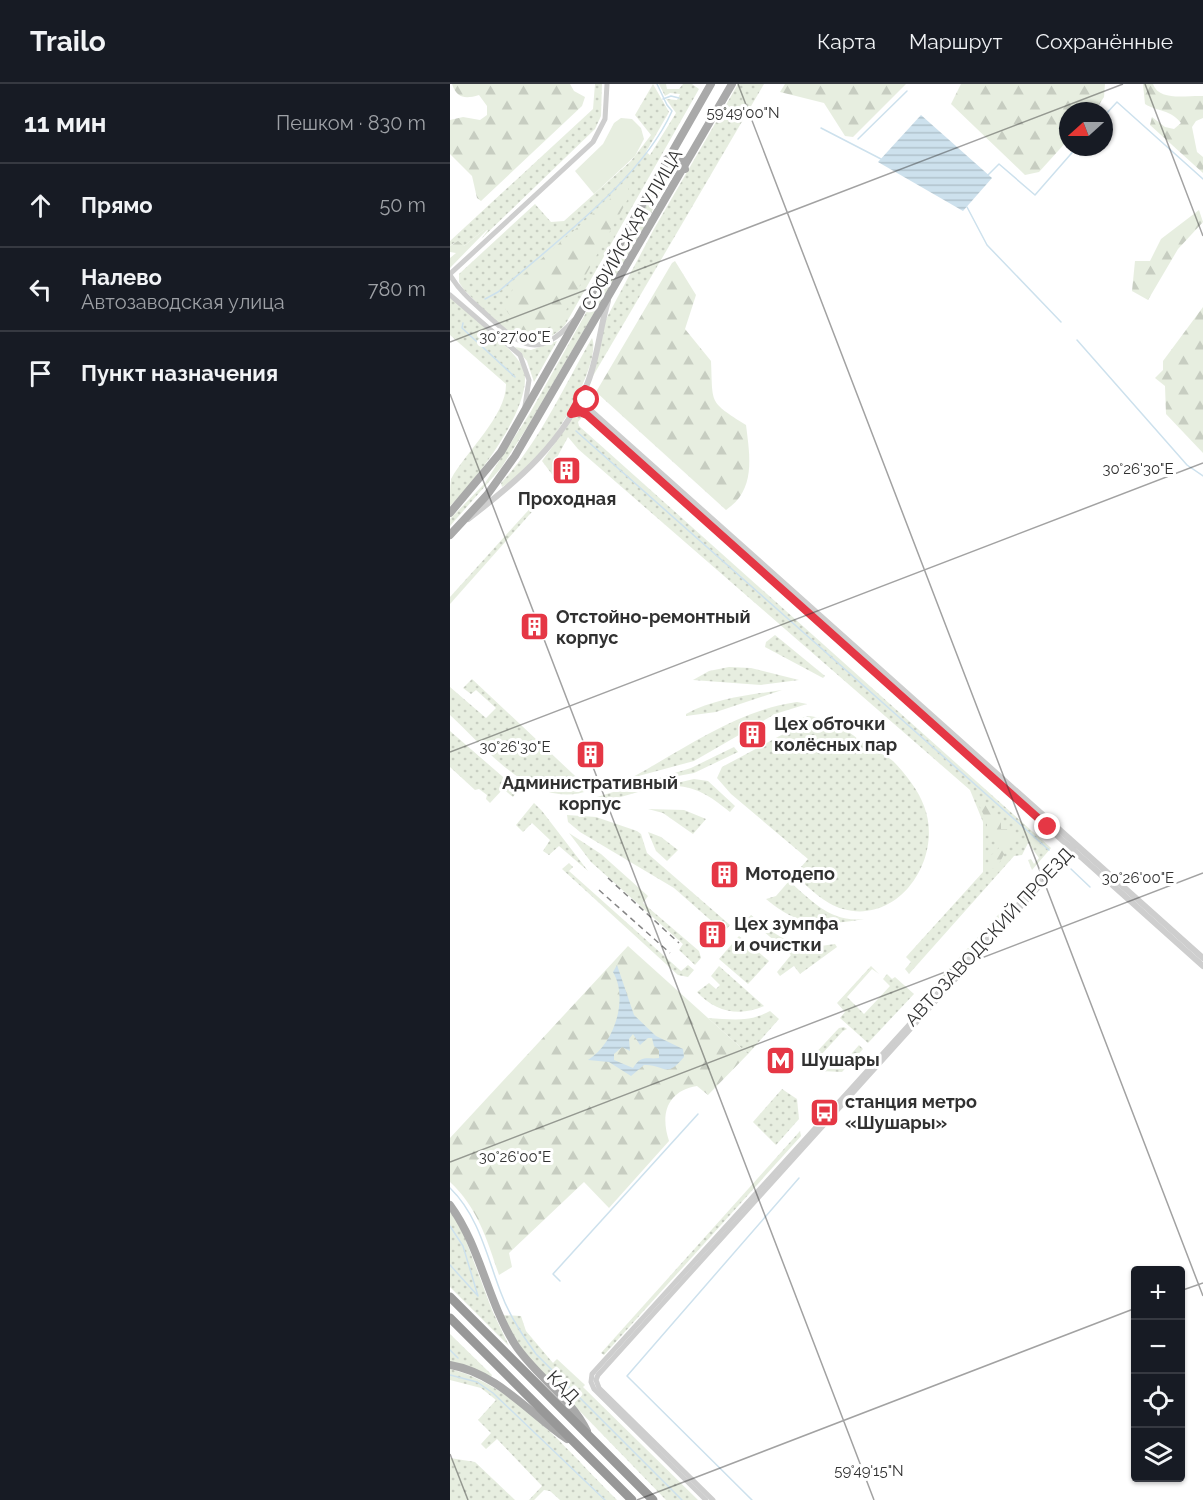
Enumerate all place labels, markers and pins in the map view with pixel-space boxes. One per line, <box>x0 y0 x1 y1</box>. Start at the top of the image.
building icon: Проходная <box>551 454 583 486</box>
place label: Проходная <box>518 488 616 509</box>
place label: Отстойно-ремонтный корпус <box>556 606 751 648</box>
building icon: Отстойно-ремонтный корпус <box>519 611 551 643</box>
place label: Цех обточки колёсных пар <box>774 713 897 755</box>
building icon: Цех обточки колёсных пар <box>737 718 769 750</box>
building icon: Административный корпус <box>574 738 606 770</box>
place label: Административный корпус <box>502 772 678 814</box>
building icon: Мотодепо <box>708 858 740 890</box>
place label: Мотодепо <box>745 863 835 884</box>
place label: Цех зумпфа и очистки <box>734 913 839 955</box>
building icon: Цех зумпфа и очистки <box>697 918 729 950</box>
metro station icon: Шушары <box>764 1044 796 1076</box>
place label: Шушары <box>801 1049 880 1070</box>
place label: станция метро «Шушары» <box>845 1091 977 1133</box>
bus stop icon: станция метро «Шушары» <box>808 1096 840 1128</box>

